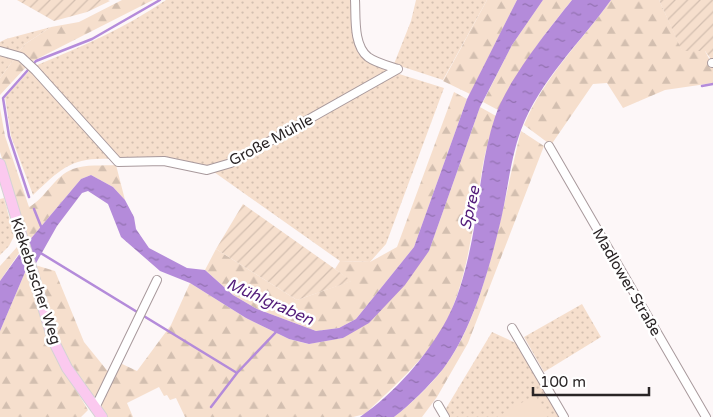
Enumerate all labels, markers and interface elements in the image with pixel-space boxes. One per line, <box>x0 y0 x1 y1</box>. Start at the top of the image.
street label: Große Mühle <box>226 110 316 170</box>
water label: Spree <box>455 183 485 232</box>
street label: Kiekebuscher Weg <box>7 215 65 347</box>
street label: Madlower Straße <box>589 225 665 339</box>
water label: Mühlgraben <box>224 274 318 331</box>
scale bar <box>533 364 649 396</box>
text: 100 m <box>540 373 586 391</box>

